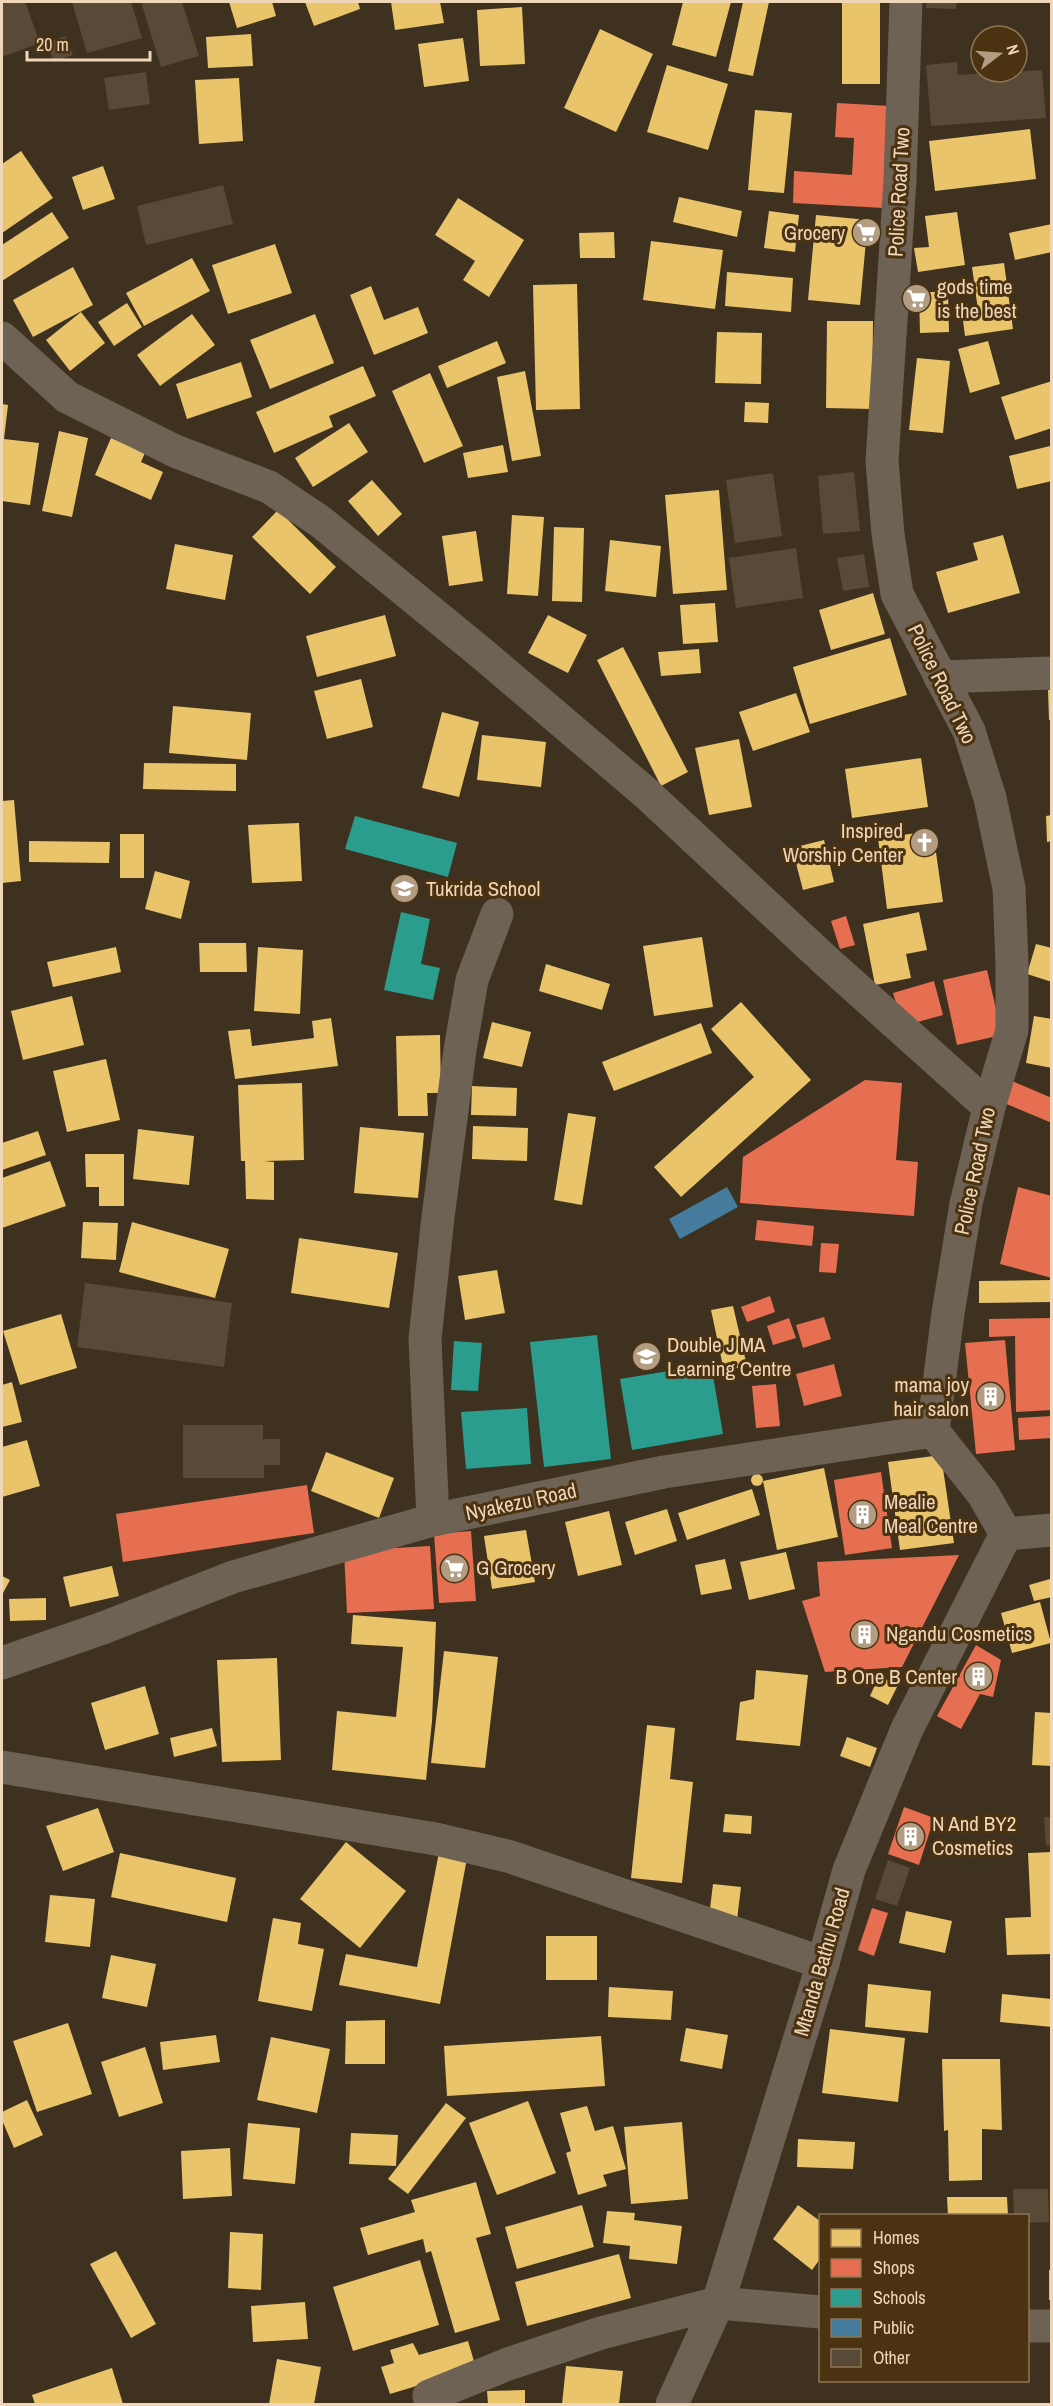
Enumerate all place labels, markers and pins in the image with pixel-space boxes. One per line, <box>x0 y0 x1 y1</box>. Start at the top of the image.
supermarket icon: Grocery <box>850 217 882 249</box>
place label: Grocery <box>784 218 845 247</box>
place label: gods time is the best <box>937 272 1017 325</box>
supermarket icon: gods time is the best <box>900 283 932 315</box>
place label: Inspired Worship Center <box>783 816 903 869</box>
church icon: Inspired Worship Center <box>908 827 940 859</box>
school or university icon: Tukrida School <box>389 873 421 905</box>
place label: Tukrida School <box>426 874 540 903</box>
place label: Double J MA Learning Centre <box>667 1330 791 1383</box>
school or university icon: Double J MA Learning Centre <box>630 1341 662 1373</box>
place label: mama joy hair salon <box>893 1370 969 1423</box>
building icon: mama joy hair salon <box>974 1381 1006 1413</box>
place label: Mealie Meal Centre <box>884 1487 978 1540</box>
building icon: Mealie Meal Centre <box>847 1498 879 1530</box>
supermarket icon: G Grocery <box>439 1552 471 1584</box>
place label: G Grocery <box>476 1553 556 1582</box>
building icon: Ngandu Cosmetics <box>849 1618 881 1650</box>
place label: Ngandu Cosmetics <box>886 1619 1032 1648</box>
building icon: B One B Center <box>962 1661 994 1693</box>
place label: B One B Center <box>835 1662 957 1691</box>
place label: N And BY2 Cosmetics <box>932 1809 1016 1862</box>
building icon: N And BY2 Cosmetics <box>895 1820 927 1852</box>

